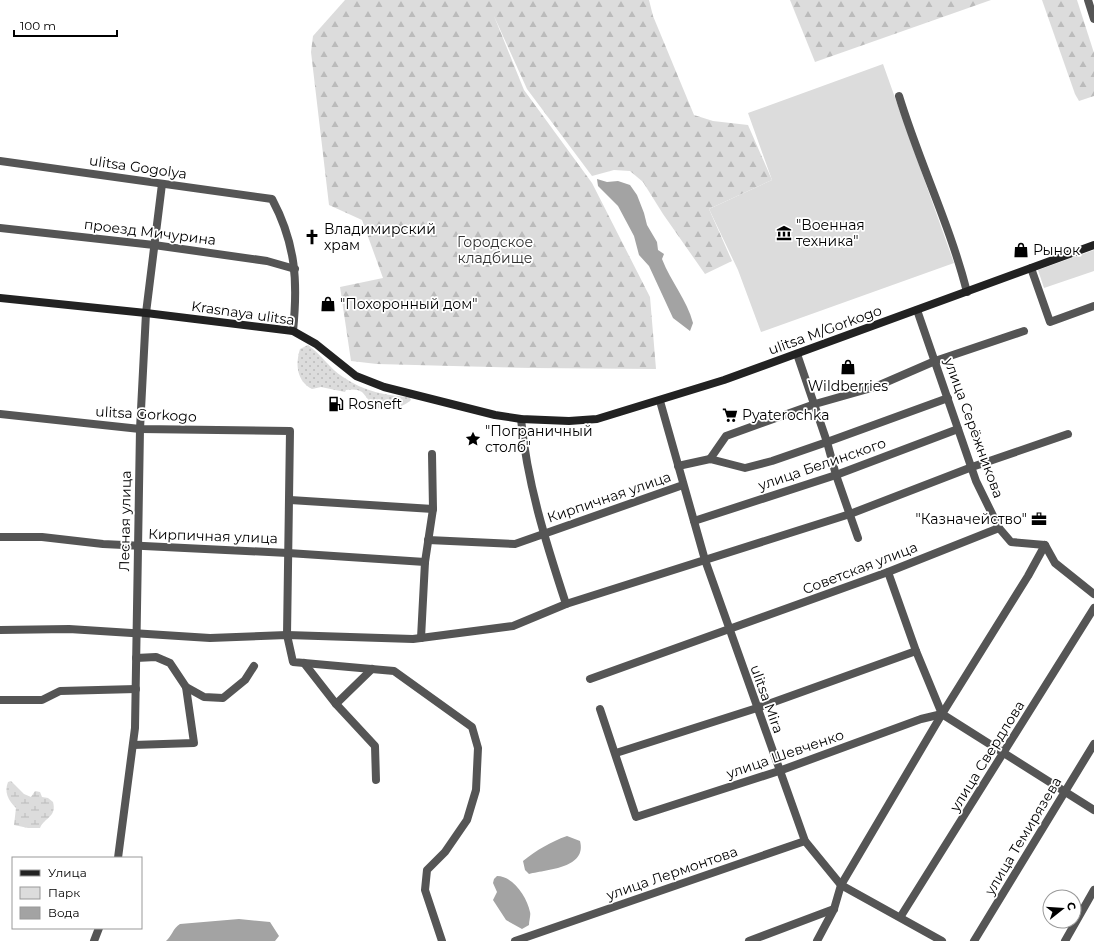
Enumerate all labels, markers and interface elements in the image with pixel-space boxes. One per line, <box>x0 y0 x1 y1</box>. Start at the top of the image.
scale bar <box>14 12 117 38</box>
text: 100 m <box>20 18 56 33</box>
street label: ulitsa Gogolya <box>88 151 188 183</box>
street label: проезд Мичурина <box>83 215 217 249</box>
place label: "Военная техника" <box>796 216 865 250</box>
place label: Владимирский храм <box>324 220 436 254</box>
museum icon: "Военная техника" <box>775 224 793 242</box>
church icon: Владимирский храм <box>303 228 321 246</box>
park label: Городское кладбище <box>457 233 533 267</box>
shop icon: Рынок <box>1012 241 1030 259</box>
place label: Рынок <box>1033 241 1080 259</box>
shop icon: "Похоронный дом" <box>319 295 337 313</box>
place label: "Похоронный дом" <box>340 295 477 313</box>
street label: Krasnaya ulitsa <box>190 297 296 329</box>
street label: ulitsa M/Gorkogo <box>766 301 884 359</box>
street label: улица Серёжникова <box>940 354 1008 501</box>
shop icon: Wildberries <box>839 358 857 376</box>
place label: Wildberries <box>808 377 888 395</box>
fuel station icon: Rosneft <box>327 395 345 413</box>
place label: Rosneft <box>348 395 402 413</box>
street label: ulitsa Gorkogo <box>95 402 197 426</box>
supermarket icon: Pyaterochka <box>721 406 739 424</box>
place label: Pyaterochka <box>742 406 829 424</box>
place label: "Пограничный столб" <box>485 422 593 456</box>
place icon: "Пограничный столб" <box>464 430 482 448</box>
street label: улица Белинского <box>755 434 888 495</box>
street label: Кирпичная улица <box>545 467 673 527</box>
street label: Лесная улица <box>115 470 135 572</box>
place label: "Казначейство" <box>915 510 1027 528</box>
office icon: "Казначейство" <box>1030 510 1048 528</box>
street label: Кирпичная улица <box>148 525 278 547</box>
street label: Советская улица <box>800 538 920 598</box>
street label: ulitsa Mira <box>746 662 788 736</box>
street label: улица Свердлова <box>945 697 1028 816</box>
street label: улица Шевченко <box>723 725 846 783</box>
street label: улица Темирязева <box>980 774 1065 899</box>
street label: улица Лермонтова <box>603 842 740 904</box>
legend <box>12 857 142 929</box>
text: Улица <box>48 865 87 880</box>
text: Парк <box>48 885 80 900</box>
north arrow <box>1042 889 1082 929</box>
text: С <box>1064 900 1079 912</box>
text: Вода <box>48 905 79 920</box>

